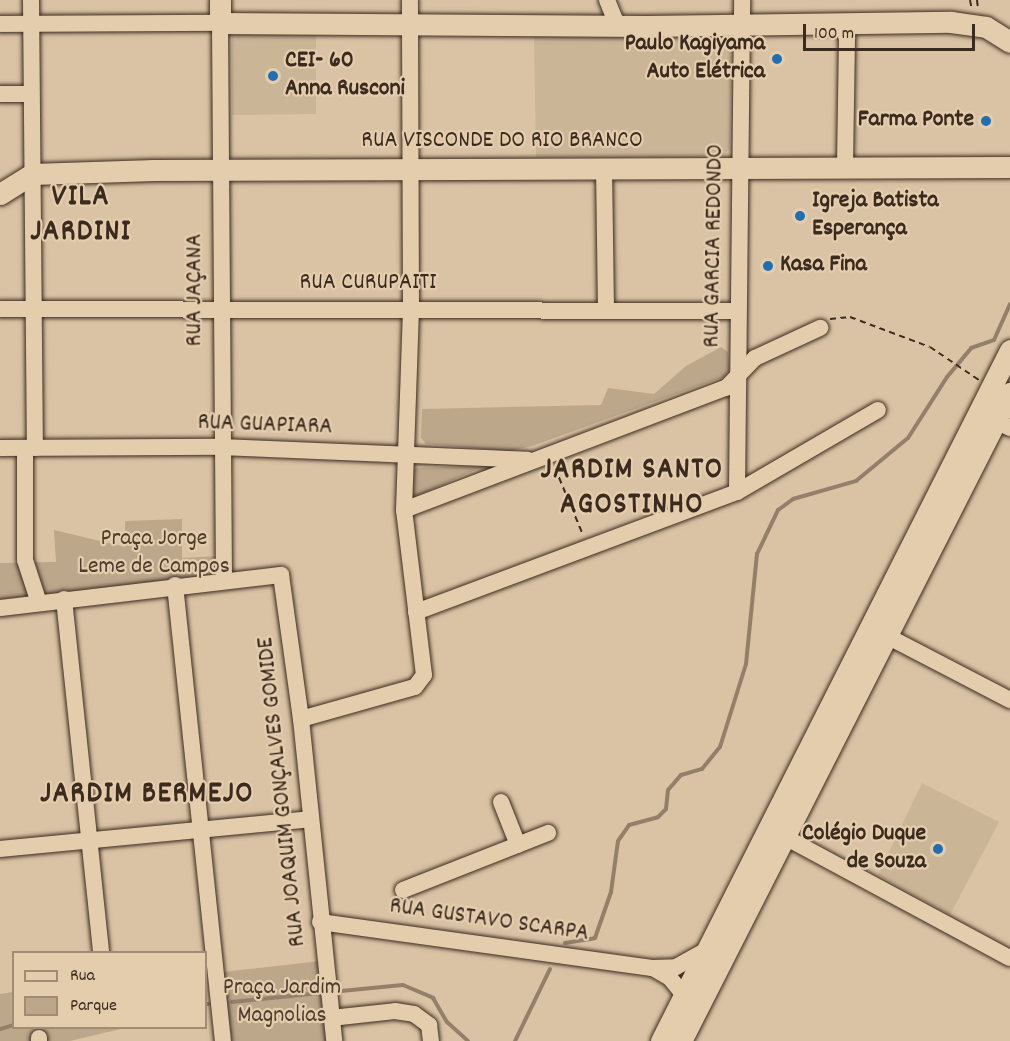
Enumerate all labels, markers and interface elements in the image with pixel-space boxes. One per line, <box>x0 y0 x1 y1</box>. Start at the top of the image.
scale bar <box>806 12 978 50</box>
text: 100 m <box>814 22 854 47</box>
place label: Paulo Kagiyama Auto Elétrica <box>625 31 765 87</box>
place label: CEI- 60 Anna Rusconi <box>285 48 405 104</box>
marker: Paulo Kagiyama Auto Elétrica <box>770 52 784 66</box>
marker: CEI- 60 Anna Rusconi <box>266 69 280 83</box>
place label: Farma Ponte <box>858 107 974 135</box>
marker: Farma Ponte <box>979 114 993 128</box>
street label: RUA VISCONDE DO RIO BRANCO <box>361 128 643 156</box>
street label: RUA GARCIA REDONDO <box>699 144 731 348</box>
district label: VILA JARDINI <box>30 181 132 252</box>
place label: Igreja Batista Esperança <box>812 188 939 244</box>
marker: Igreja Batista Esperança <box>793 209 807 223</box>
street label: RUA JAÇANA <box>182 234 210 346</box>
place label: Kasa Fina <box>780 252 867 280</box>
marker: Kasa Fina <box>761 259 775 273</box>
street label: RUA CURUPAITI <box>299 270 437 298</box>
street label: RUA GUAPIARA <box>197 409 333 443</box>
district label: JARDIM SANTO AGOSTINHO <box>541 454 723 524</box>
park label: Praça Jorge Leme de Campos <box>78 526 230 582</box>
street label: RUA JOAQUIM GONÇALVES GOMIDE <box>252 636 314 948</box>
district label: JARDIM BERMEJO <box>40 778 254 814</box>
place label: Colégio Duque de Souza <box>802 821 926 877</box>
marker: Colégio Duque de Souza <box>931 842 945 856</box>
street label: RUA GUSTAVO SCARPA <box>388 893 590 949</box>
legend <box>12 951 207 1029</box>
text: Rua <box>70 964 95 989</box>
park label: Praça Jardim Magnolias <box>223 975 341 1031</box>
text: Parque <box>70 994 117 1019</box>

